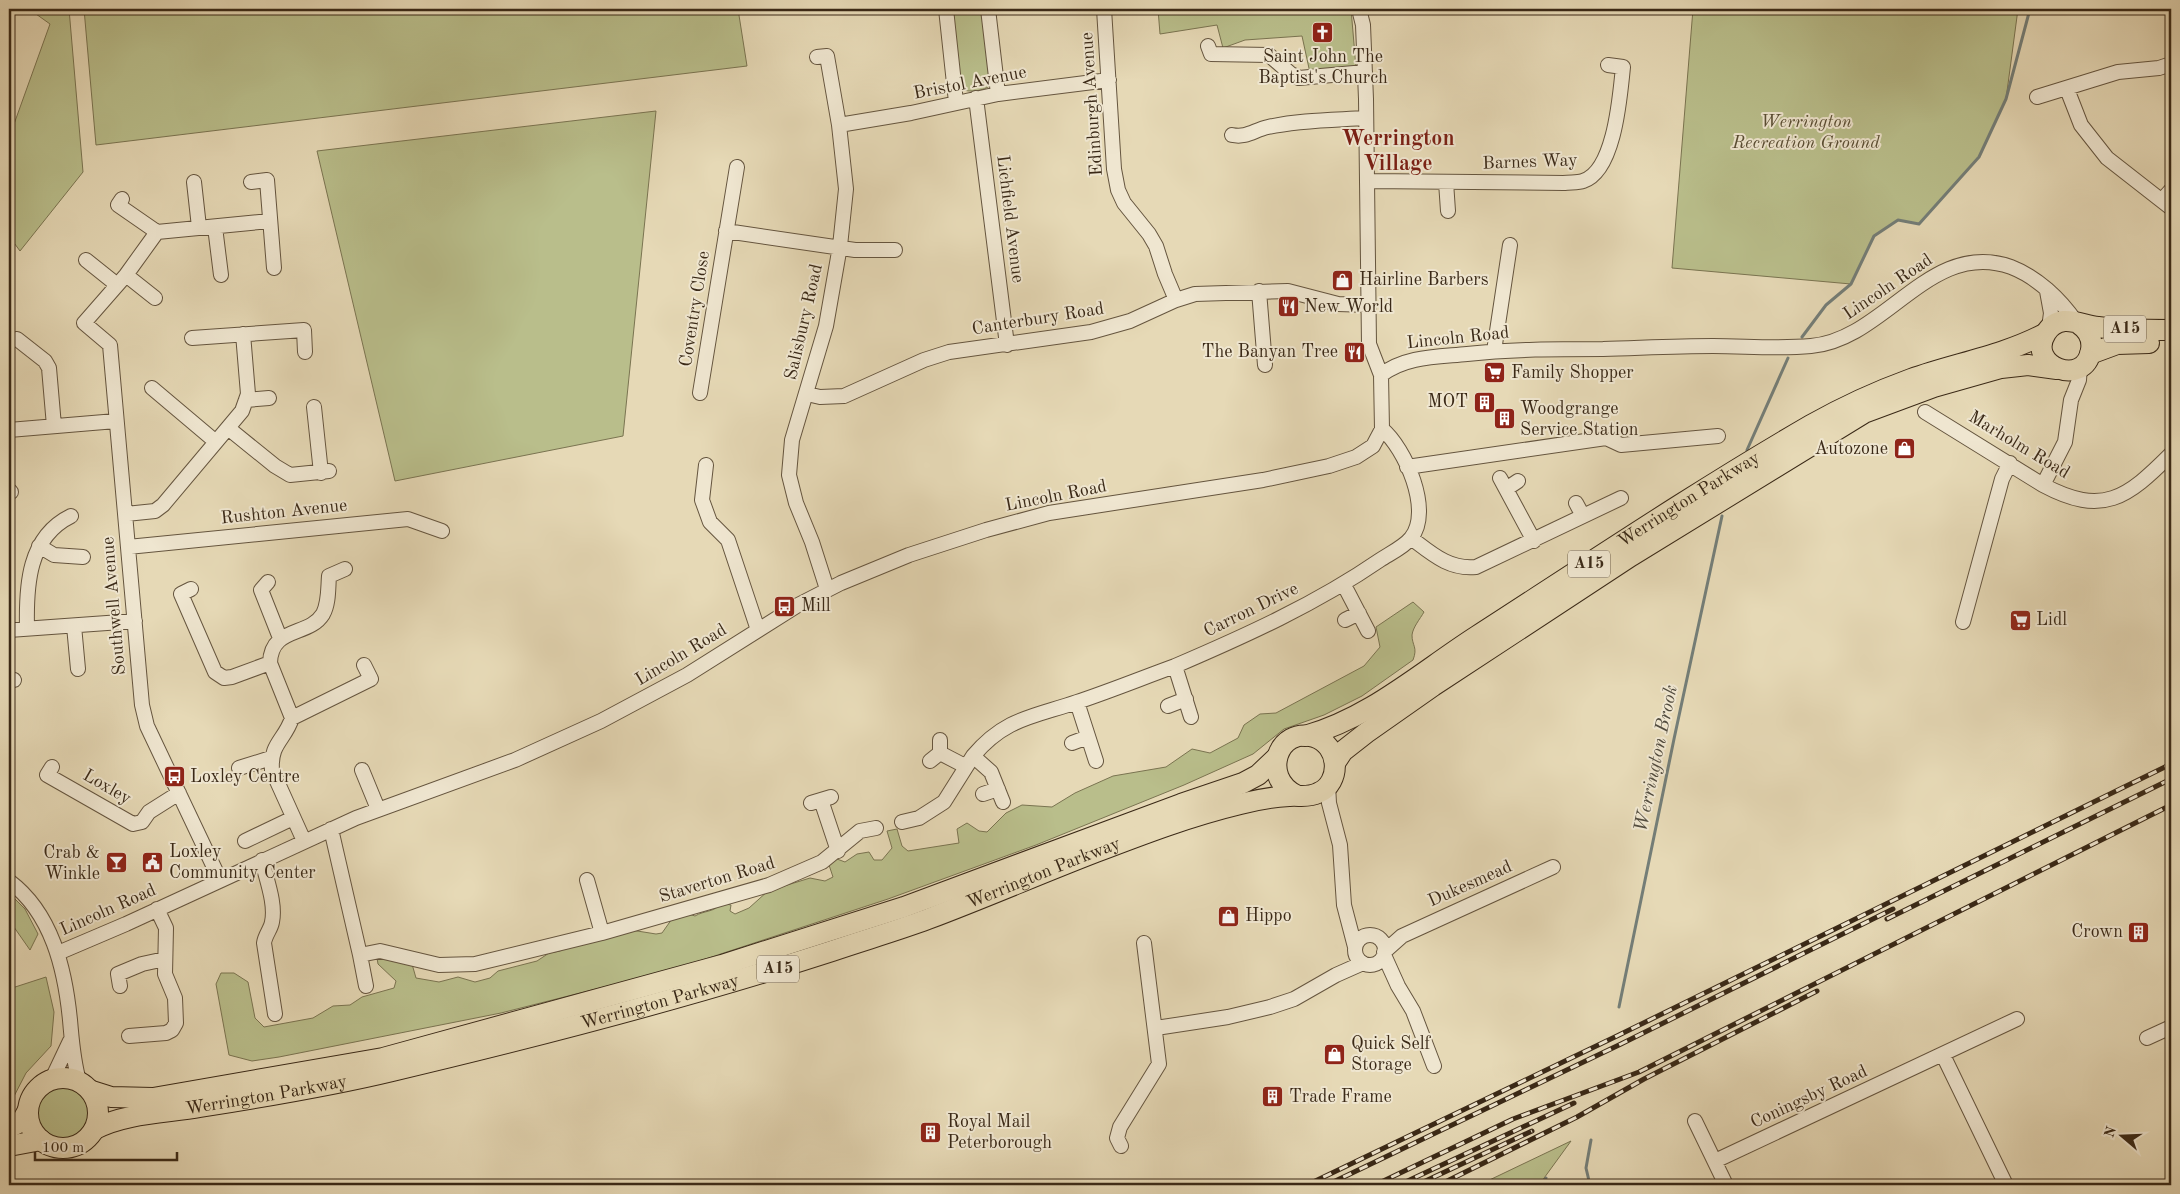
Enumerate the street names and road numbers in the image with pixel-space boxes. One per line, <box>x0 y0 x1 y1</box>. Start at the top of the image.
street label: Edinburgh Avenue <box>1078 31 1106 177</box>
street label: Bristol Avenue <box>912 63 1028 103</box>
street label: Barnes Way <box>1482 151 1578 173</box>
street label: Lichfield Avenue <box>993 154 1027 284</box>
street label: Coventry Close <box>677 250 713 368</box>
street label: Lincoln Road <box>1840 251 1936 323</box>
street label: Salisbury Road <box>782 262 826 382</box>
street label: Canterbury Road <box>971 300 1105 338</box>
road number: A15 <box>2104 316 2146 342</box>
street label: Lincoln Road <box>1406 324 1510 352</box>
street label: Marholm Road <box>1965 408 2073 482</box>
street label: Werrington Parkway <box>1615 448 1763 551</box>
street label: Lincoln Road <box>1004 477 1108 515</box>
street label: Rushton Avenue <box>220 496 348 528</box>
street label: Southwell Avenue <box>99 536 129 676</box>
road number: A15 <box>1568 550 1610 578</box>
street label: Carron Drive <box>1201 579 1301 641</box>
street label: Lincoln Road <box>632 621 730 689</box>
street label: Loxley <box>80 766 135 808</box>
street label: Werrington Parkway <box>964 834 1123 912</box>
street label: Staverton Road <box>657 854 777 906</box>
street label: Dukesmead <box>1425 857 1515 911</box>
street label: Lincoln Road <box>57 881 159 939</box>
road number: A15 <box>757 956 799 982</box>
street label: Werrington Parkway <box>579 971 742 1033</box>
street label: Coningsby Road <box>1748 1062 1870 1132</box>
street label: Werrington Parkway <box>184 1072 349 1118</box>

